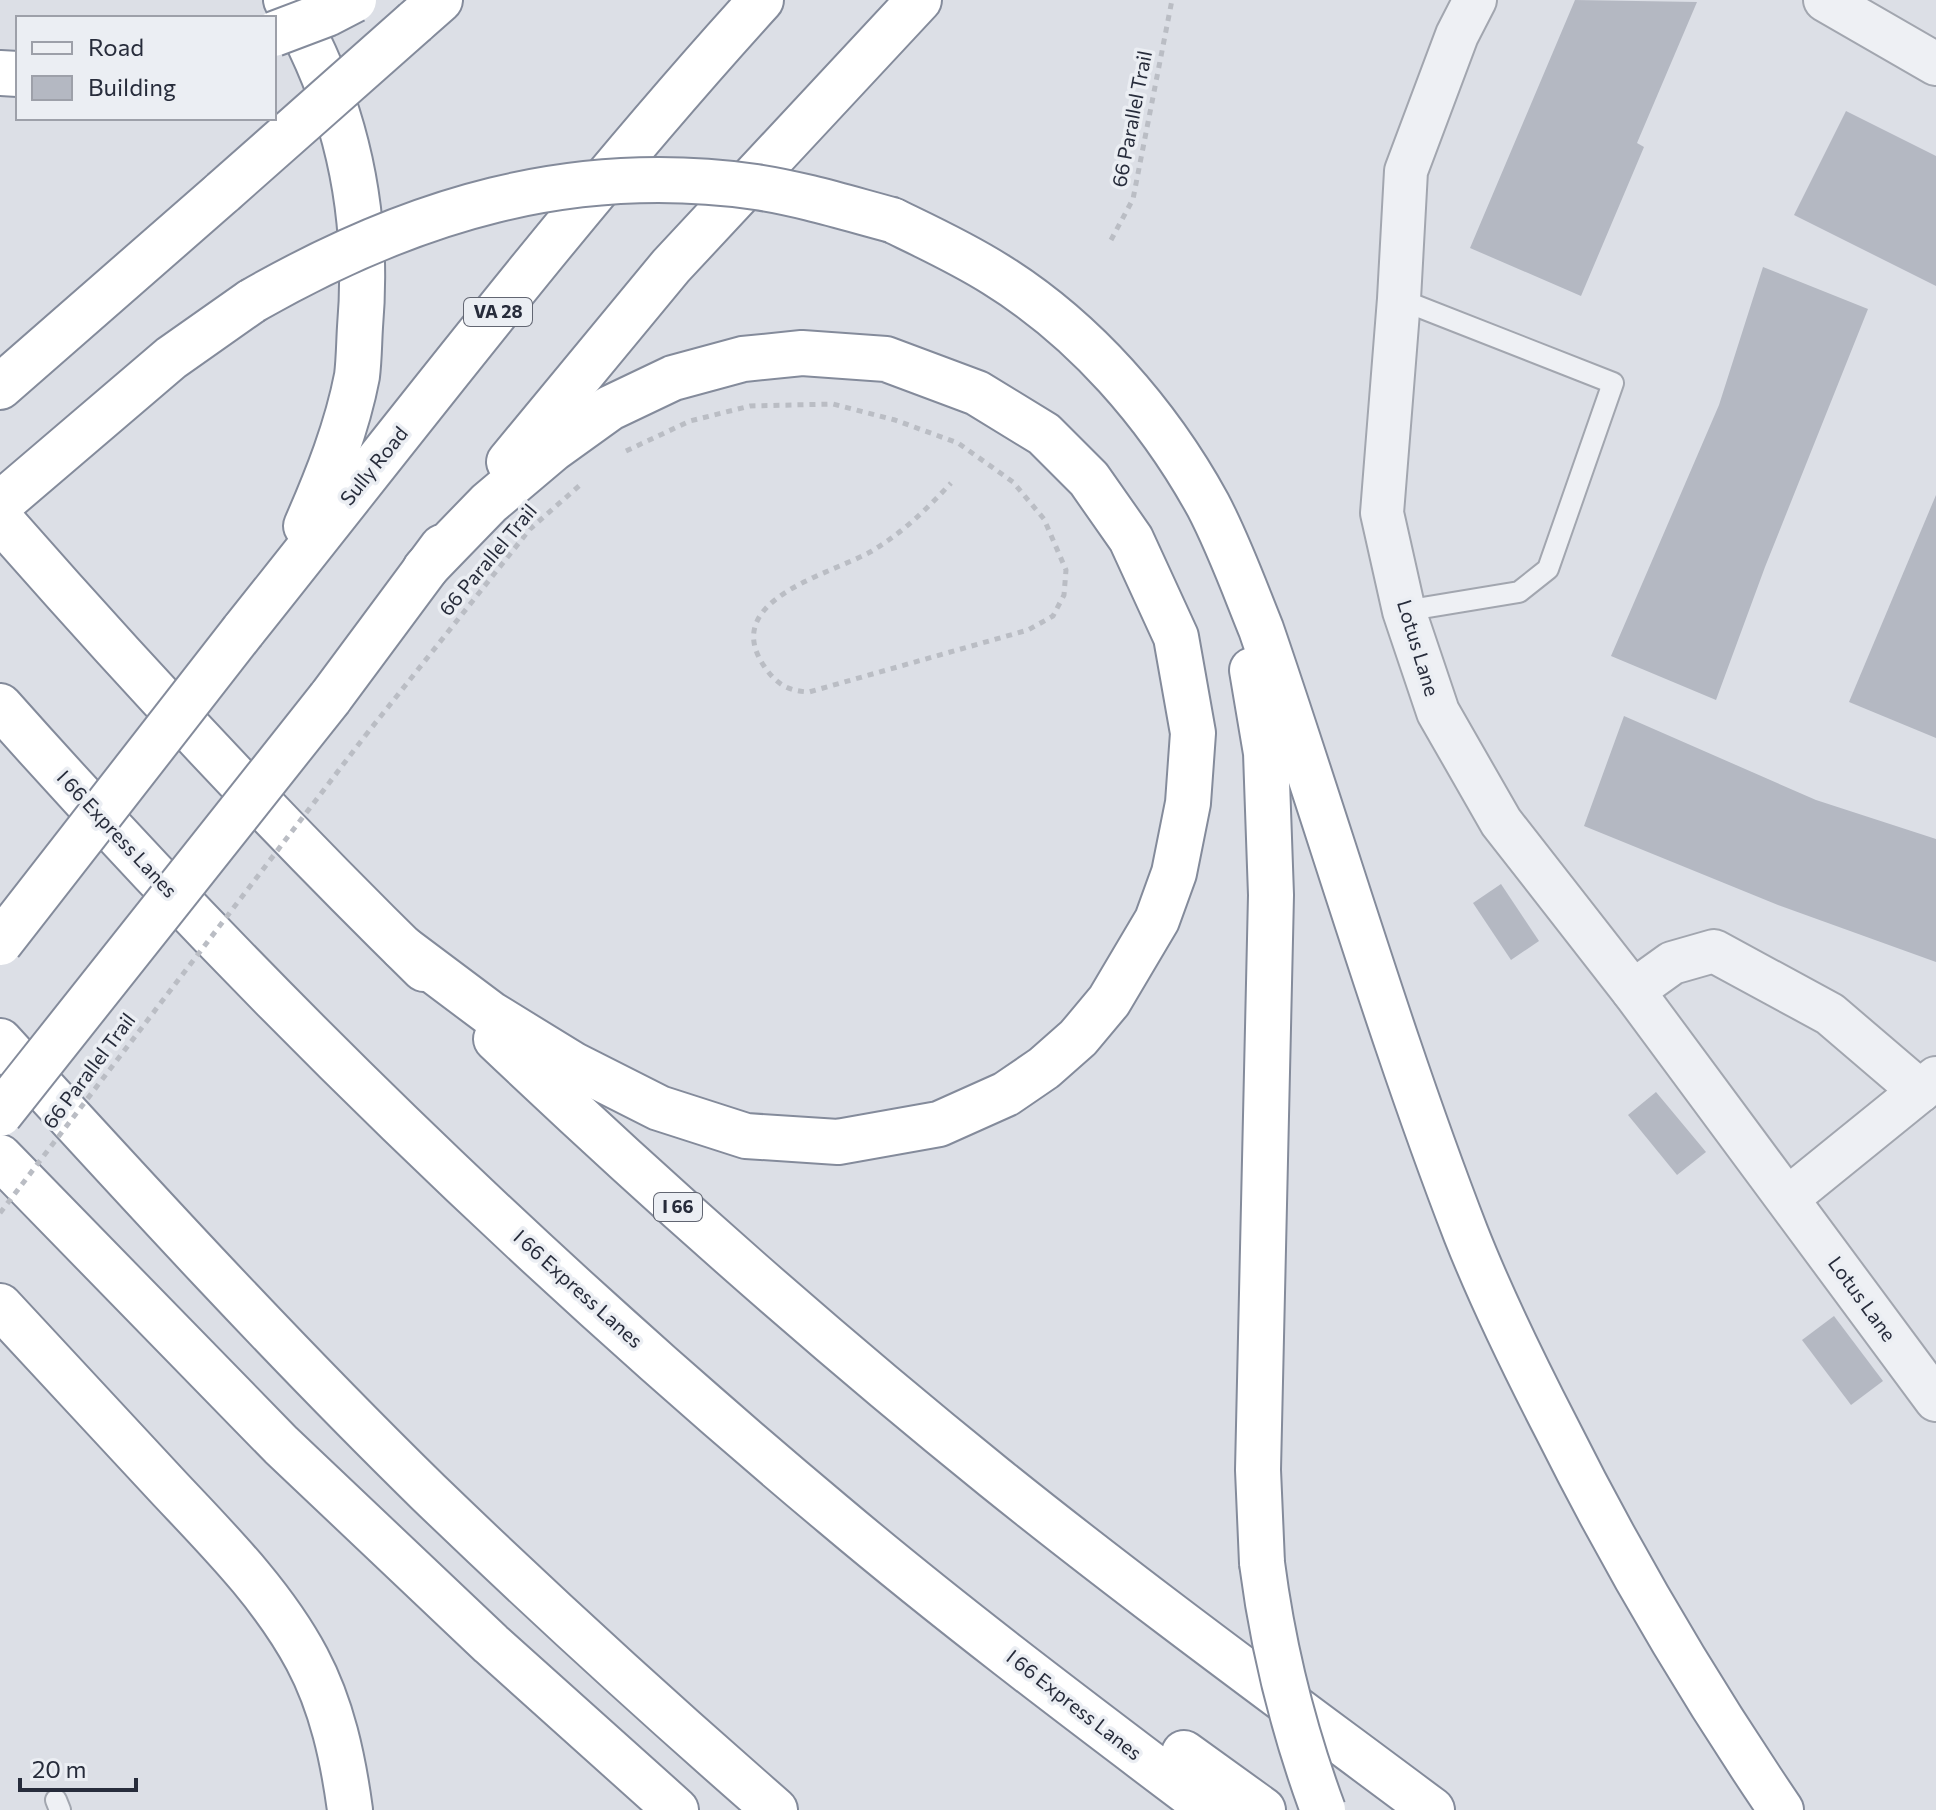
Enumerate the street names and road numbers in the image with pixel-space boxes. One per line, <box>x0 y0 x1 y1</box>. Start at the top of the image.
street label: 66 Parallel Trail <box>1106 48 1156 189</box>
road number: VA 28 <box>464 298 532 326</box>
street label: Sully Road <box>334 421 412 509</box>
street label: 66 Parallel Trail <box>433 499 541 620</box>
street label: Lotus Lane <box>1393 597 1445 699</box>
street label: I 66 Express Lanes <box>53 765 183 902</box>
street label: 66 Parallel Trail <box>37 1008 139 1133</box>
road number: I 66 <box>654 1193 702 1221</box>
street label: I 66 Express Lanes <box>509 1224 648 1352</box>
street label: Lotus Lane <box>1824 1251 1902 1346</box>
street label: I 66 Express Lanes <box>1002 1644 1147 1764</box>

